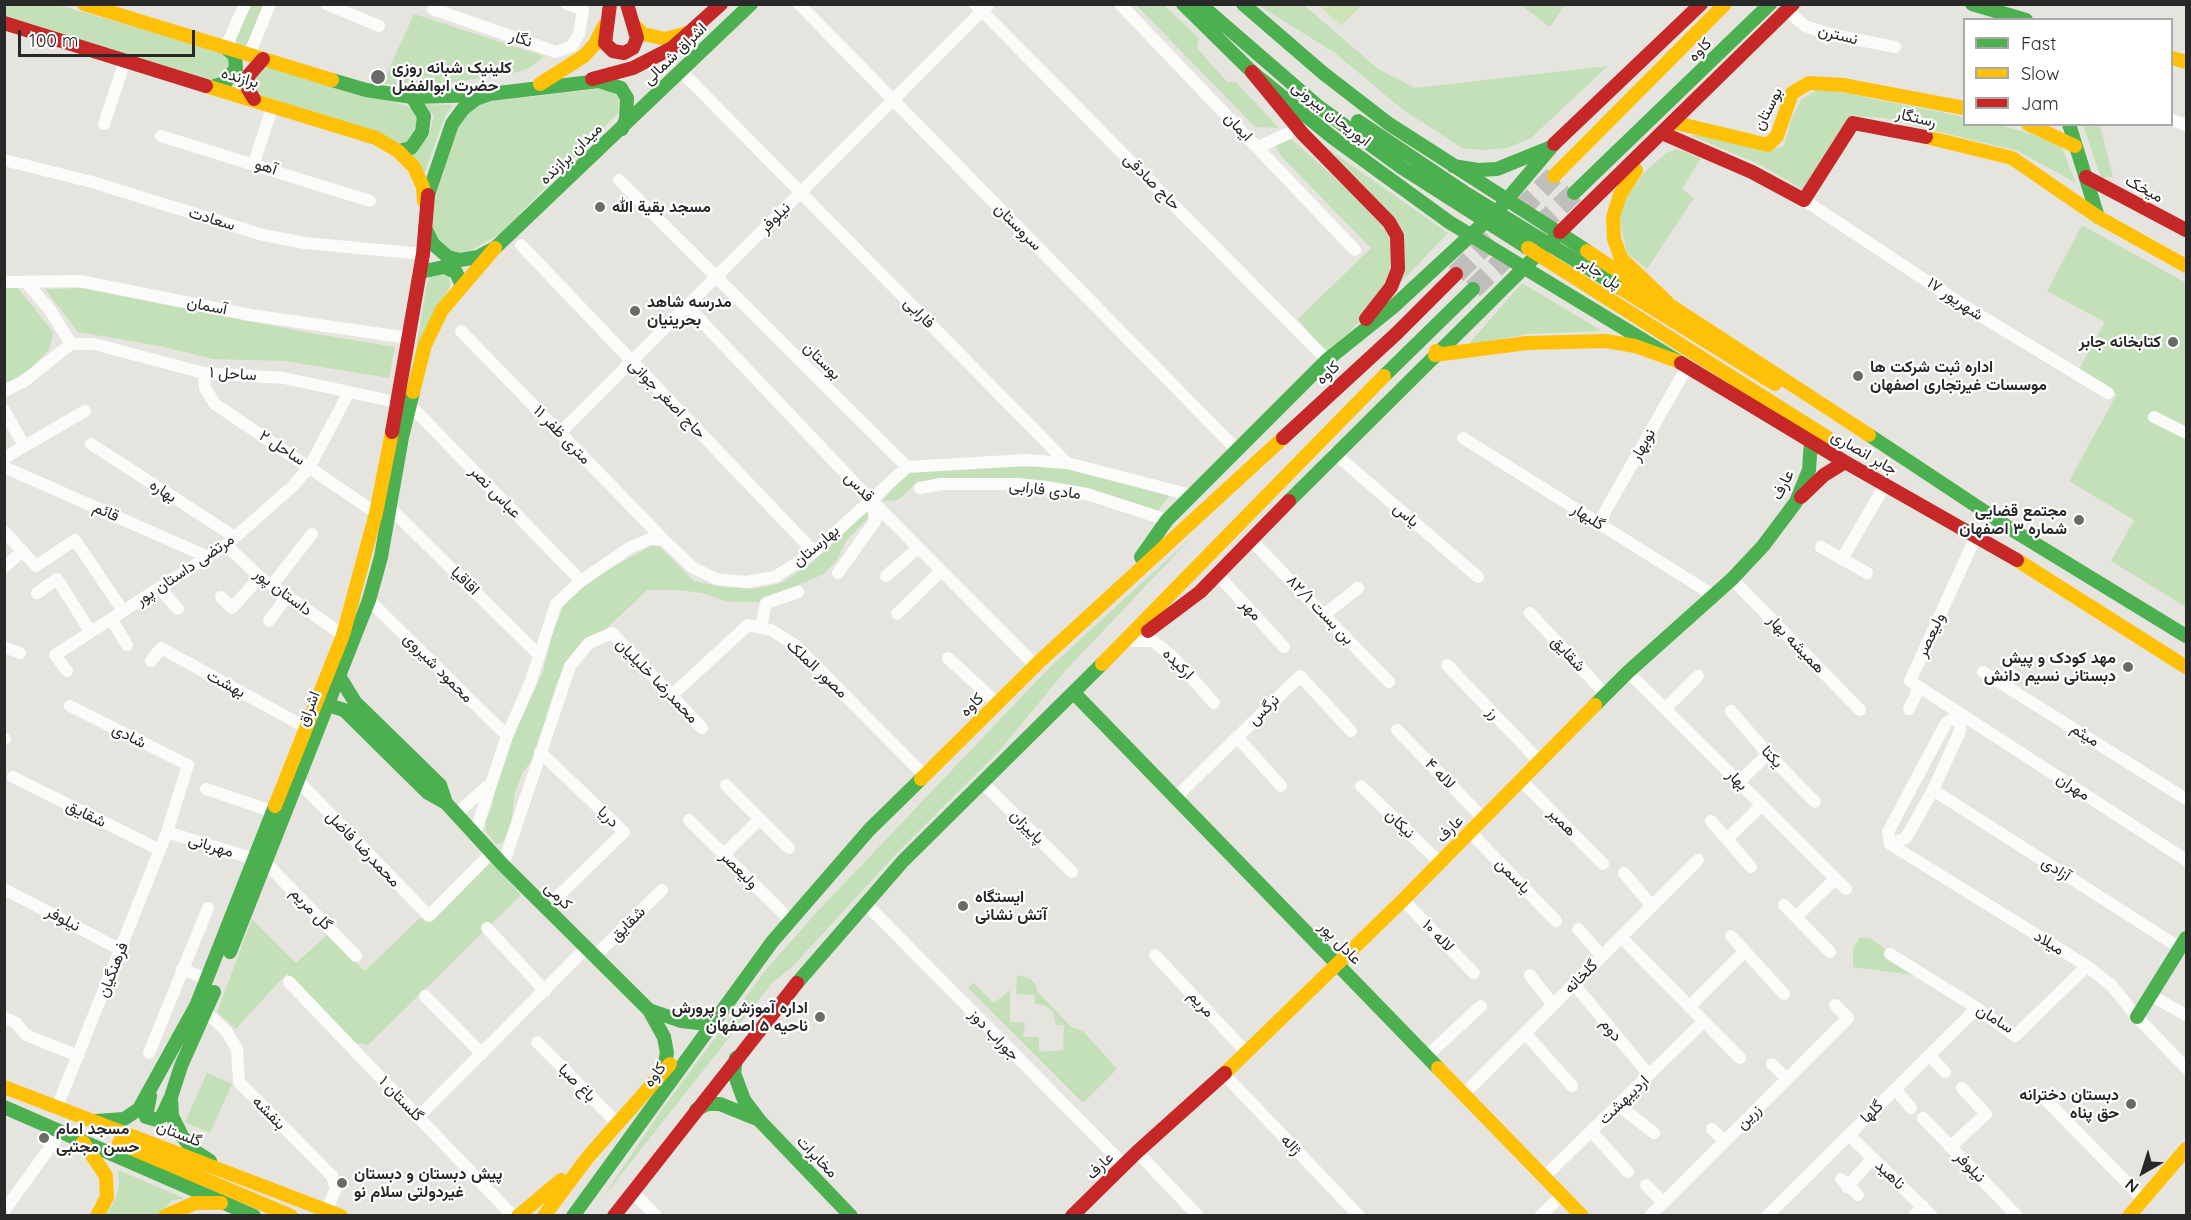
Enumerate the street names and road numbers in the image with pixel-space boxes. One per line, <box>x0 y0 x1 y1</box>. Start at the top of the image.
street label: اشراق شمالی <box>639 19 711 89</box>
street label: نسترن <box>1816 21 1860 49</box>
street label: نگار <box>507 26 535 52</box>
street label: کاوه <box>1684 34 1716 66</box>
street label: برازنده <box>219 63 261 93</box>
street label: ابوریحان بیرونی <box>1288 77 1374 151</box>
street label: بوستان <box>1749 84 1787 134</box>
street label: رستگار <box>1894 104 1938 132</box>
street label: ایمان <box>1220 109 1256 145</box>
street label: میدان برازنده <box>535 119 607 189</box>
street label: حاج صادقی <box>1119 149 1185 215</box>
street label: آهو <box>253 154 279 180</box>
street label: میخک <box>2122 171 2166 207</box>
street label: نیلوفر <box>755 198 795 238</box>
street label: سروستان <box>990 199 1046 255</box>
street label: سعادت <box>186 203 238 235</box>
street label: پل جابر <box>1575 253 1625 293</box>
street label: ۱۷ شهریور <box>1923 273 1987 325</box>
street label: آسمان <box>185 293 229 319</box>
street label: فارابی <box>899 293 939 333</box>
street label: بوستان <box>799 338 845 384</box>
street label: حاج اصغر جوانی <box>624 355 710 443</box>
street label: کاوه <box>1312 357 1344 389</box>
street label: ساحل ۱ <box>209 363 257 385</box>
street label: ۱۱ متری ظفر <box>529 402 595 468</box>
street label: نوبهار <box>1626 425 1660 465</box>
street label: ساحل ۲ <box>255 426 309 470</box>
street label: جابر انصاری <box>1828 426 1900 480</box>
street label: عباس نصر <box>465 462 525 522</box>
street label: عارف <box>1768 467 1798 503</box>
street label: قدس <box>840 468 878 506</box>
street label: بهاره <box>146 475 180 507</box>
street label: مادی فارابی <box>1008 476 1082 504</box>
street label: قائم <box>90 498 122 526</box>
street label: یاس <box>1389 499 1423 531</box>
street label: گلبهار <box>1568 499 1608 535</box>
street label: بهارستان <box>789 521 843 571</box>
street label: مرتضی داستان پور <box>132 530 238 610</box>
street label: اقاقیا <box>447 563 483 599</box>
street label: داستان پور <box>250 564 316 620</box>
street label: بن بست ۸۲/۱ <box>1282 571 1358 649</box>
street label: مهر <box>1236 595 1266 625</box>
street label: همیشه بهار <box>1763 610 1829 678</box>
street label: ولیعصر <box>1912 610 1950 660</box>
street label: محمود شیروی <box>399 629 477 707</box>
street label: شقایق <box>1547 632 1589 676</box>
street label: محمدرضا خلیلیان <box>612 634 702 728</box>
street label: مصور الملک <box>782 636 852 702</box>
street label: ارکیده <box>1158 644 1198 684</box>
street label: بهشت <box>203 666 249 702</box>
street label: اشراق <box>294 689 324 729</box>
street label: کاوه <box>956 689 988 721</box>
street label: نرگس <box>1244 691 1284 729</box>
street label: رز <box>1482 702 1504 724</box>
street label: شادی <box>109 719 149 753</box>
street label: میثم <box>2067 719 2103 751</box>
street label: یکتا <box>1757 742 1787 772</box>
street label: لاله ۴ <box>1421 755 1459 793</box>
street label: بهار <box>1722 765 1752 795</box>
street label: مهران <box>2053 769 2093 805</box>
street label: شقایق <box>63 796 109 832</box>
street label: دریا <box>593 802 623 832</box>
street label: همیر <box>1544 804 1580 840</box>
street label: نیکان <box>1381 805 1419 843</box>
street label: پاییزان <box>1006 806 1048 848</box>
street label: محمدرضا فاضل <box>322 807 404 891</box>
street label: عارف <box>1432 811 1468 847</box>
street label: مهربانی <box>186 830 236 862</box>
street label: ولیعصر <box>716 847 762 893</box>
street label: آزادی <box>2038 853 2074 885</box>
street label: یاسمن <box>1491 854 1535 898</box>
street label: کرمی <box>540 878 576 914</box>
street label: گل مریم <box>286 884 336 934</box>
street label: نیلوفر <box>43 902 83 936</box>
street label: شقایق <box>606 902 650 946</box>
street label: لاله ۱۰ <box>1418 916 1458 956</box>
street label: عادل پور <box>1315 917 1365 969</box>
street label: میلاد <box>2030 926 2068 960</box>
street label: فرهنگیان <box>93 940 133 1000</box>
street label: گلخانه <box>1560 956 1602 998</box>
street label: مریم <box>1184 987 1218 1021</box>
street label: سامان <box>1973 1000 2017 1038</box>
street label: جوراب دوز <box>965 1005 1023 1065</box>
street label: دوم <box>1596 1015 1626 1045</box>
street label: کاوه <box>640 1059 670 1091</box>
street label: باغ صبا <box>554 1060 600 1106</box>
street label: اردیبهشت <box>1595 1071 1653 1129</box>
street label: گلستان ۱ <box>375 1072 427 1126</box>
street label: بنفشه <box>248 1092 290 1134</box>
street label: گلها <box>1857 1097 1887 1127</box>
street label: زرین <box>1732 1100 1766 1134</box>
street label: گلستان <box>154 1117 204 1151</box>
street label: ژاله <box>1277 1131 1305 1159</box>
street label: مخابرات <box>792 1132 842 1182</box>
street label: نیلوفر <box>1951 1147 1989 1187</box>
street label: عارف <box>1082 1148 1118 1184</box>
street label: ناهید <box>1871 1156 1909 1194</box>

